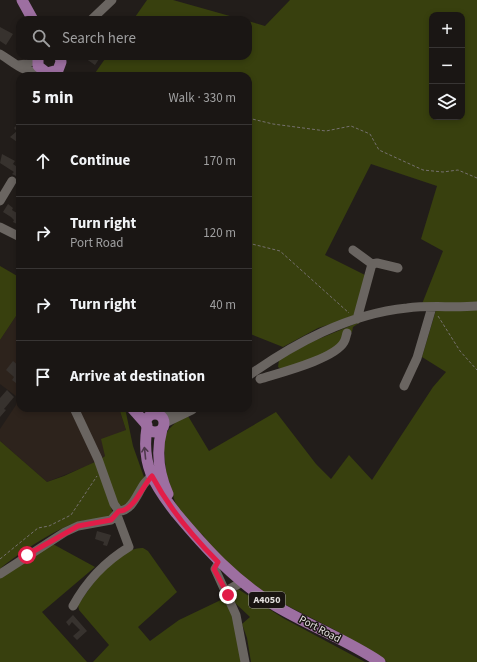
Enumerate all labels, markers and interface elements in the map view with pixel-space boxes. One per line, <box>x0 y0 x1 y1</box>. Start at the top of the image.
map controls <box>429 12 465 120</box>
button: + <box>429 12 465 48</box>
search box <box>16 16 252 60</box>
icon: search <box>30 27 52 49</box>
text: Search here <box>62 28 136 49</box>
button: − <box>429 48 465 84</box>
button: layers <box>429 84 465 120</box>
text: 5 min <box>32 86 73 110</box>
text: Walk · 330 m <box>168 89 236 107</box>
icon: ahead <box>32 150 54 172</box>
text: Continue <box>70 150 130 171</box>
text: 170 m <box>203 152 236 170</box>
text: Turn right <box>70 213 136 234</box>
icon: right <box>32 222 54 244</box>
text: 120 m <box>203 224 236 242</box>
text: Port Road <box>70 234 124 252</box>
icon: right <box>32 294 54 316</box>
text: Turn right <box>70 294 136 315</box>
text: 40 m <box>210 296 236 314</box>
icon: arrive <box>32 366 54 388</box>
text: Arrive at destination <box>70 366 205 387</box>
one-way arrow <box>142 447 149 460</box>
route start <box>18 546 36 564</box>
route end <box>219 586 237 604</box>
road number: A4050 <box>249 592 285 608</box>
street label: Port Road <box>296 612 344 646</box>

